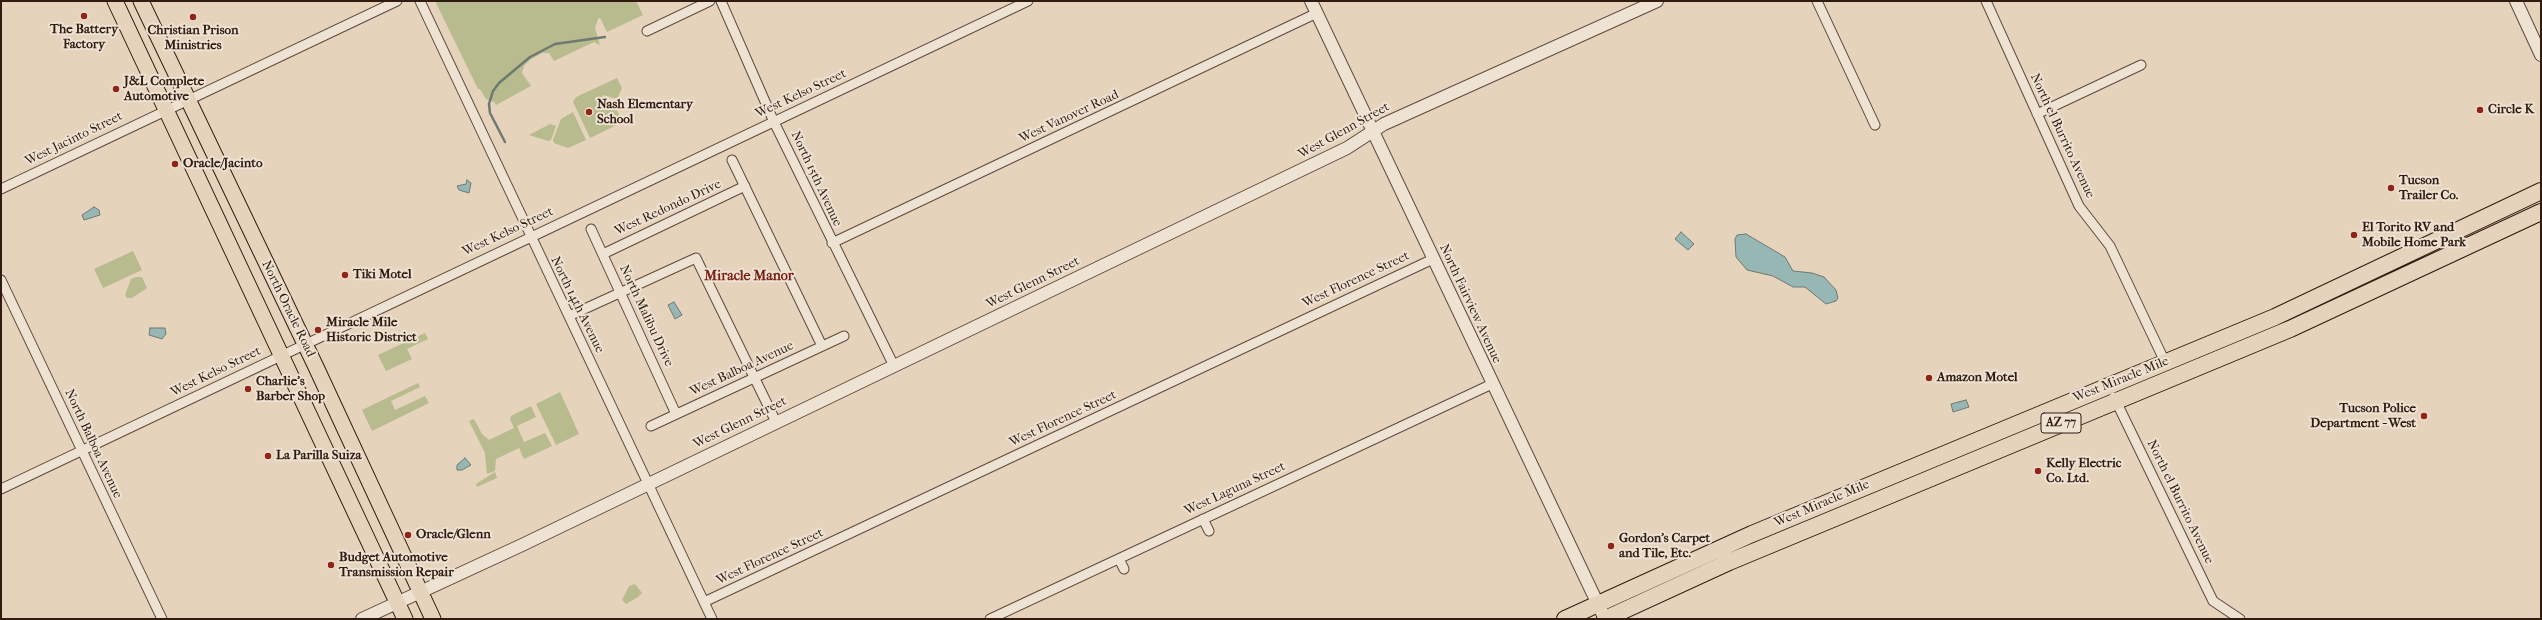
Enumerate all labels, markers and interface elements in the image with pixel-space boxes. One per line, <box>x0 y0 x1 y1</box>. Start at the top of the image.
marker: The Battery Factory <box>79 11 89 21</box>
marker: Christian Prison Ministries <box>188 12 198 22</box>
place label: The Battery Factory <box>50 22 118 53</box>
place label: Christian Prison Ministries <box>147 23 239 54</box>
street label: West Kelso Street <box>753 66 849 122</box>
street label: North el Burrito Avenue <box>2026 71 2098 201</box>
place label: J&L Complete Automotive <box>124 74 204 105</box>
marker: J&L Complete Automotive <box>111 84 121 94</box>
street label: West Vanover Road <box>1017 87 1121 147</box>
place label: Nash Elementary School <box>597 97 693 128</box>
street label: West Glenn Street <box>1296 99 1392 163</box>
place label: Circle K <box>2488 102 2534 118</box>
marker: Circle K <box>2475 105 2485 115</box>
marker: Nash Elementary School <box>584 107 594 117</box>
street label: West Jacinto Street <box>23 109 125 169</box>
street label: North 15th Avenue <box>787 129 845 229</box>
place label: Oracle/Jacinto <box>183 156 262 172</box>
marker: Oracle/Jacinto <box>170 159 180 169</box>
place label: Tucson Trailer Co. <box>2399 173 2458 204</box>
street label: West Redondo Drive <box>612 177 724 239</box>
marker: Tucson Trailer Co. <box>2386 183 2396 193</box>
street label: West Kelso Street <box>460 204 556 260</box>
place label: El Torito RV and Mobile Home Park <box>2362 220 2466 251</box>
marker: El Torito RV and Mobile Home Park <box>2349 230 2359 240</box>
street label: North Fairview Avenue <box>1436 242 1504 366</box>
street label: West Florence Street <box>1300 248 1412 312</box>
street label: North 14th Avenue <box>547 254 607 356</box>
street label: West Glenn Street <box>984 254 1082 312</box>
street label: North Oracle Road <box>258 258 318 360</box>
street label: North Malibu Drive <box>616 263 676 369</box>
place label: Tiki Motel <box>353 267 412 283</box>
district label: Miracle Manor <box>704 269 794 285</box>
marker: Tiki Motel <box>340 270 350 280</box>
place label: Miracle Mile Historic District <box>326 315 417 346</box>
marker: Miracle Mile Historic District <box>313 325 323 335</box>
street label: West Balboa Avenue <box>688 338 796 400</box>
street label: West Kelso Street <box>168 343 264 401</box>
street label: West Miracle Mile <box>2071 354 2171 406</box>
place label: Amazon Motel <box>1937 370 2018 386</box>
marker: Amazon Motel <box>1924 373 1934 383</box>
place label: Charlie's Barber Shop <box>256 374 325 405</box>
marker: Charlie's Barber Shop <box>243 384 253 394</box>
street label: North Balboa Avenue <box>61 387 125 501</box>
street label: West Florence Street <box>1007 387 1119 451</box>
street label: West Glenn Street <box>691 394 789 452</box>
place label: Tucson Police Department - West <box>2310 401 2416 432</box>
marker: Tucson Police Department - West <box>2419 411 2429 421</box>
road number: AZ 77 <box>2041 413 2081 433</box>
street label: North el Burrito Avenue <box>2143 438 2217 566</box>
place label: La Parilla Suiza <box>276 448 361 464</box>
marker: La Parilla Suiza <box>263 451 273 461</box>
place label: Kelly Electric Co. Ltd. <box>2046 456 2121 487</box>
street label: West Laguna Street <box>1182 459 1288 519</box>
marker: Kelly Electric Co. Ltd. <box>2033 466 2043 476</box>
street label: West Miracle Mile <box>1772 477 1872 531</box>
street label: West Florence Street <box>714 525 826 589</box>
place label: Oracle/Glenn <box>416 527 491 543</box>
marker: Oracle/Glenn <box>403 530 413 540</box>
place label: Gordon's Carpet and Tile, Etc. <box>1619 531 1710 562</box>
marker: Gordon's Carpet and Tile, Etc. <box>1606 541 1616 551</box>
place label: Budget Automotive Transmission Repair <box>339 550 454 581</box>
marker: Budget Automotive Transmission Repair <box>326 560 336 570</box>

